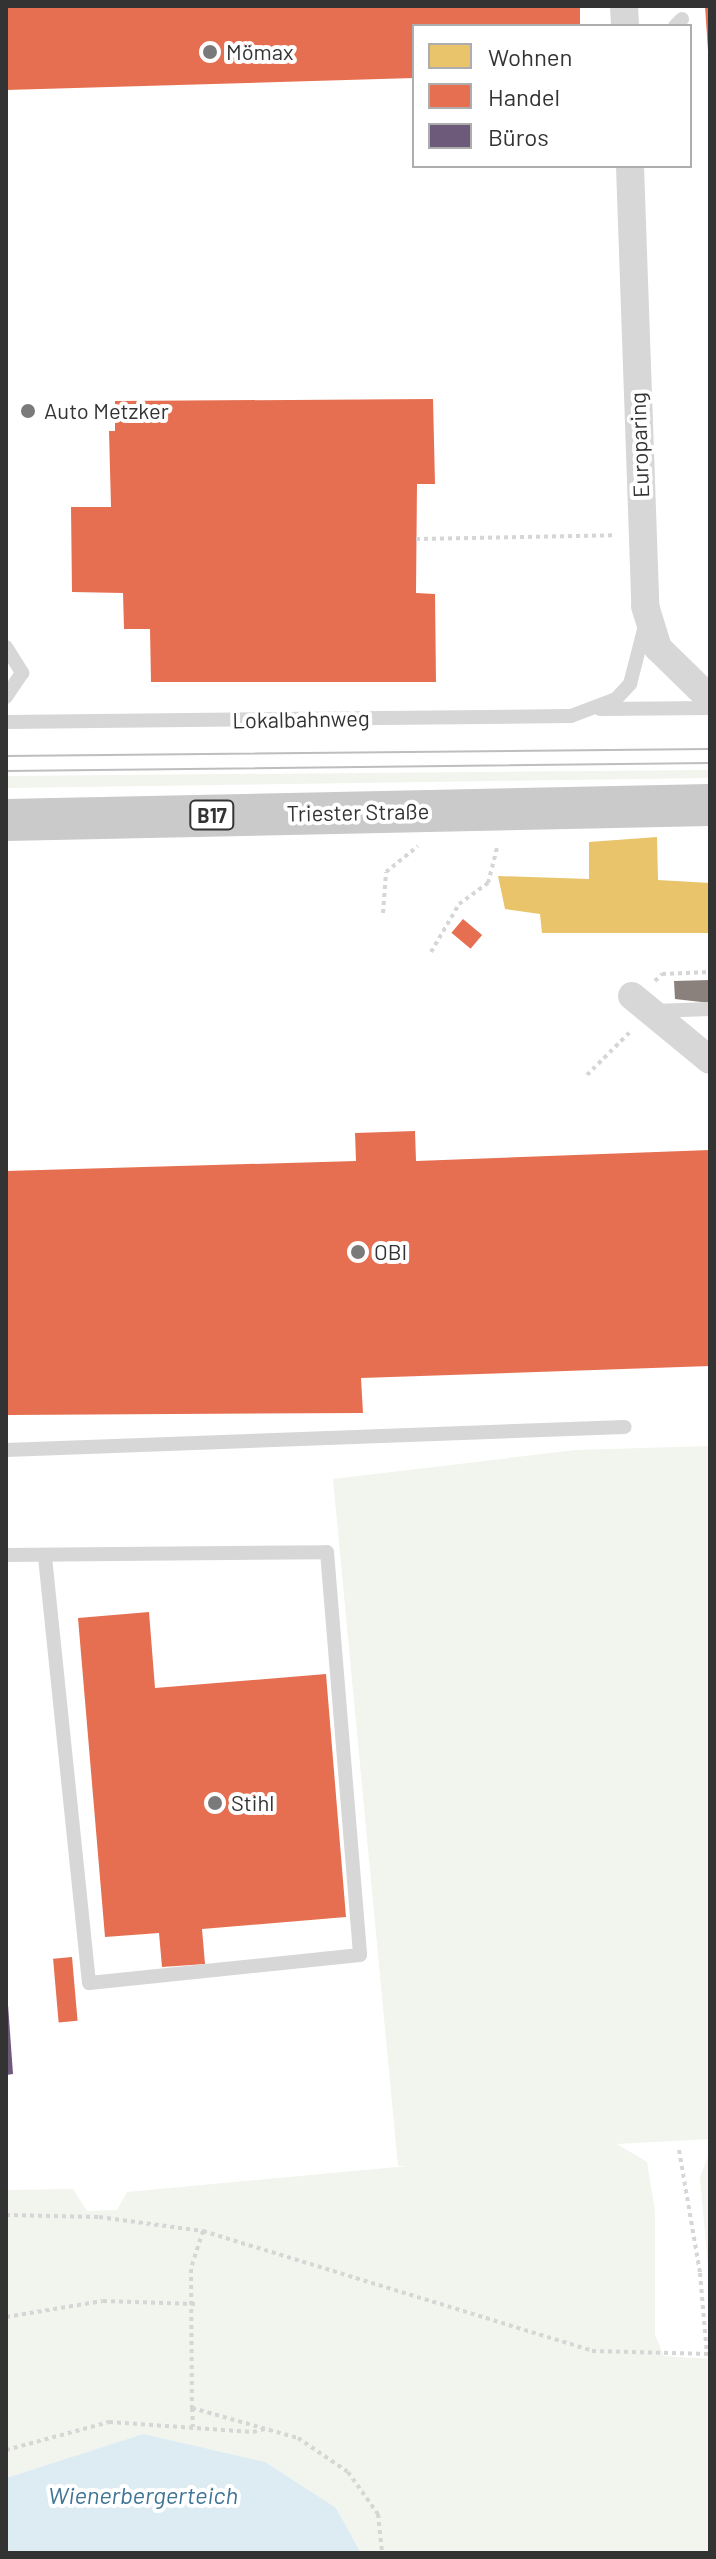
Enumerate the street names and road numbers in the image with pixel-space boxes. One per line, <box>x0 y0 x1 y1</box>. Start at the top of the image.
street label: Europaring <box>624 392 654 498</box>
street label: Lokalbahnweg <box>232 705 370 733</box>
street label: Triester Straße <box>286 798 430 826</box>
road number: B17 <box>188 799 236 831</box>

